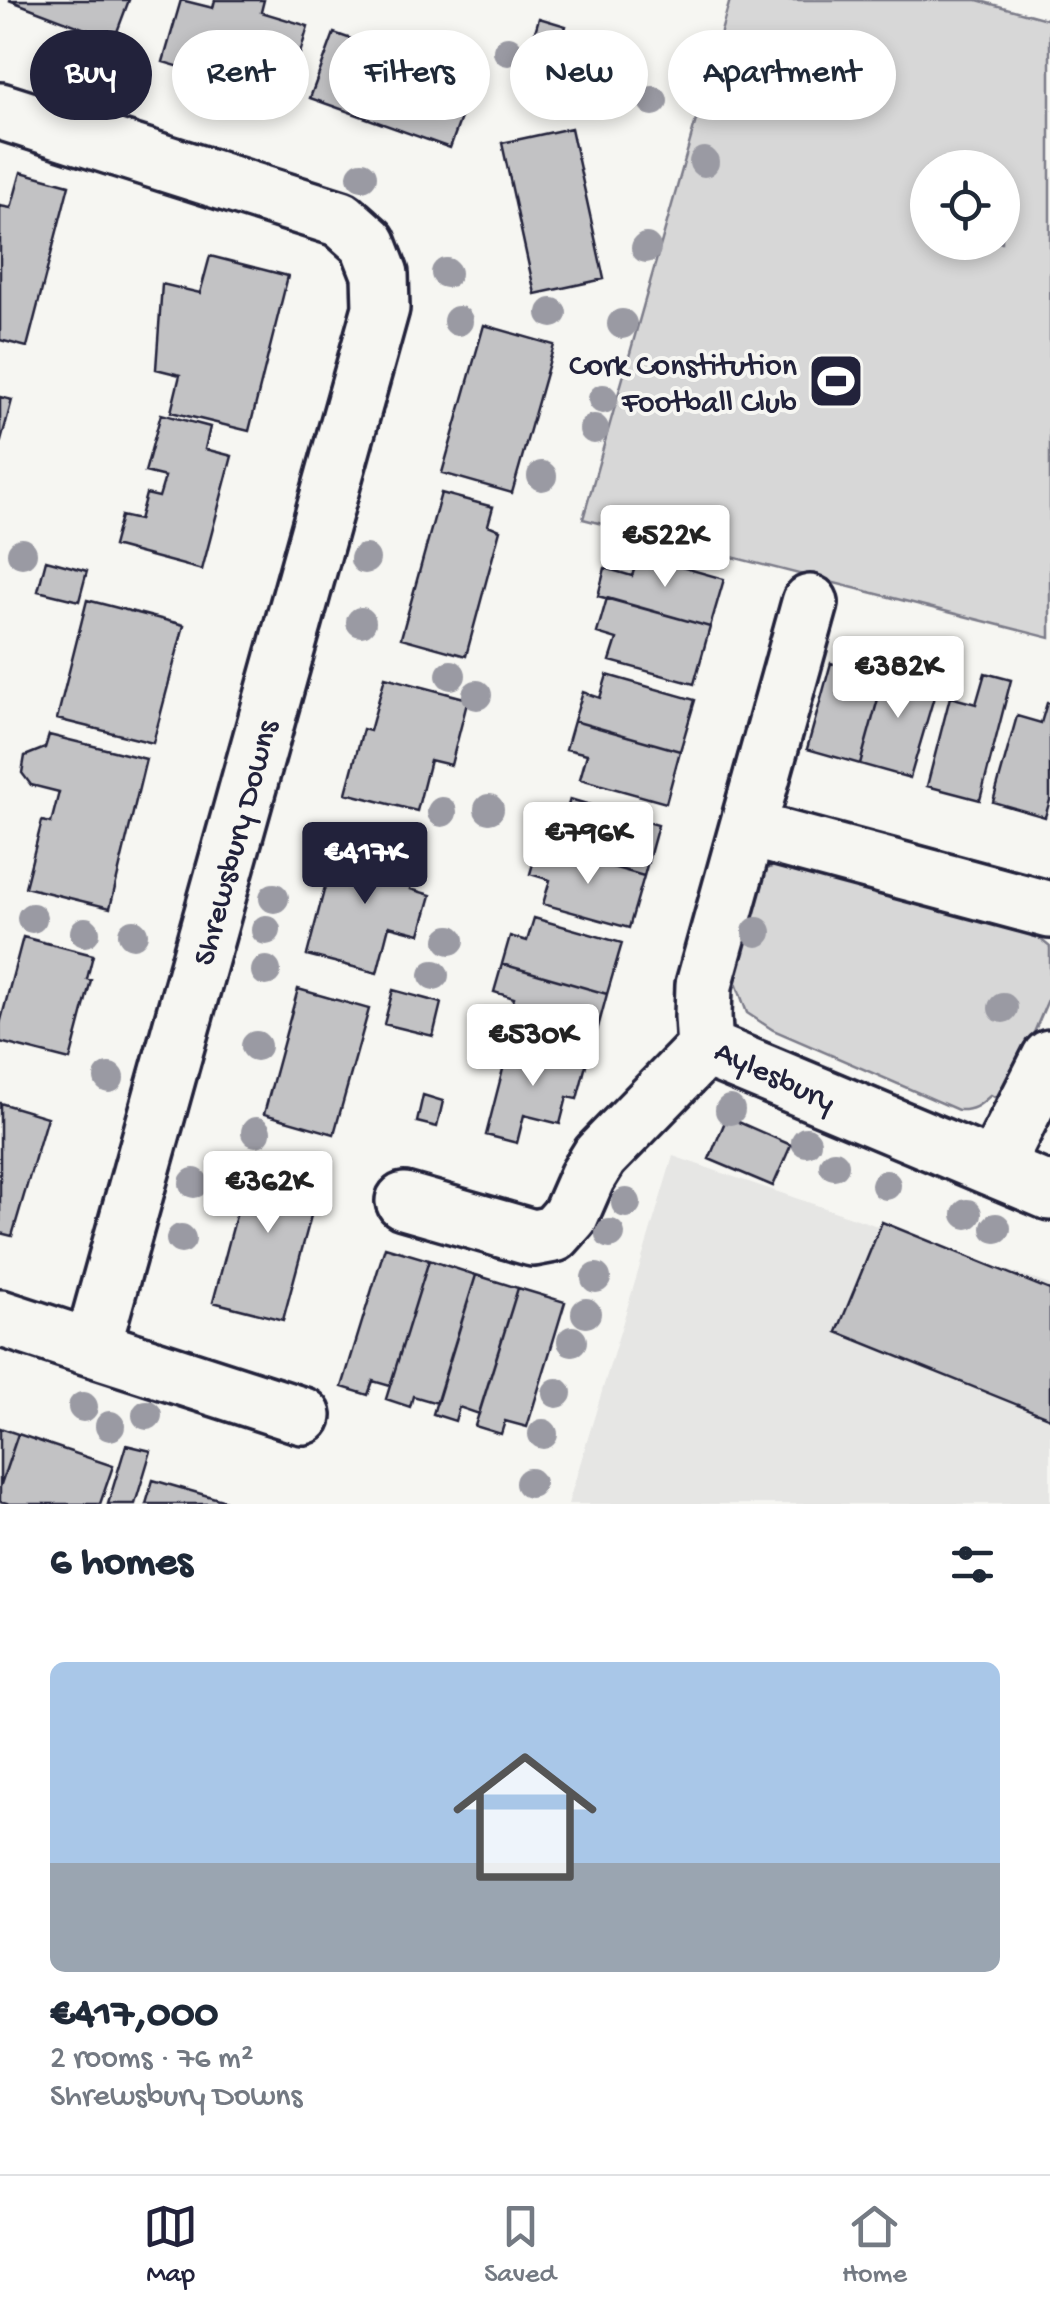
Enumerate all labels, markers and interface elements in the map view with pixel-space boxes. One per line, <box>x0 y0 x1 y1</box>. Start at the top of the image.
chip: Buy <box>30 30 152 120</box>
chip: Rent <box>172 30 309 120</box>
chip: Filters <box>329 30 490 120</box>
chip: New <box>510 30 648 120</box>
chip: Apartment <box>668 30 896 120</box>
map controls <box>910 150 1020 260</box>
button: locate <box>910 150 1020 260</box>
place label: Cork Constitution Football Club <box>569 349 797 424</box>
sports icon: Cork Constitution Football Club <box>806 351 866 411</box>
pin: €522K <box>595 505 735 590</box>
text: €522K <box>623 518 707 556</box>
pin: €382K <box>828 636 968 721</box>
text: €382K <box>855 649 941 687</box>
street label: Shrewsbury Downs <box>187 715 289 970</box>
pin: €796K <box>518 802 658 887</box>
text: €796K <box>545 815 631 853</box>
pin: €417K <box>295 822 435 907</box>
text: €417K <box>324 835 406 873</box>
pin: €530K <box>463 1004 603 1089</box>
text: €530K <box>489 1017 577 1055</box>
street label: Aylesbury <box>707 1034 841 1123</box>
pin: €362K <box>198 1151 338 1236</box>
text: €362K <box>225 1164 311 1202</box>
icon: filters <box>945 1537 1000 1592</box>
text: 6 homes <box>50 1540 193 1589</box>
icon: home <box>435 1727 615 1907</box>
text: €417,000 <box>50 1992 218 2041</box>
text: 2 rooms · 76 m² <box>50 2041 253 2079</box>
text: Shrewsbury Downs <box>50 2079 302 2117</box>
tab: Map <box>143 2199 198 2292</box>
tab: Saved <box>484 2199 556 2292</box>
tab: Home <box>842 2199 907 2292</box>

